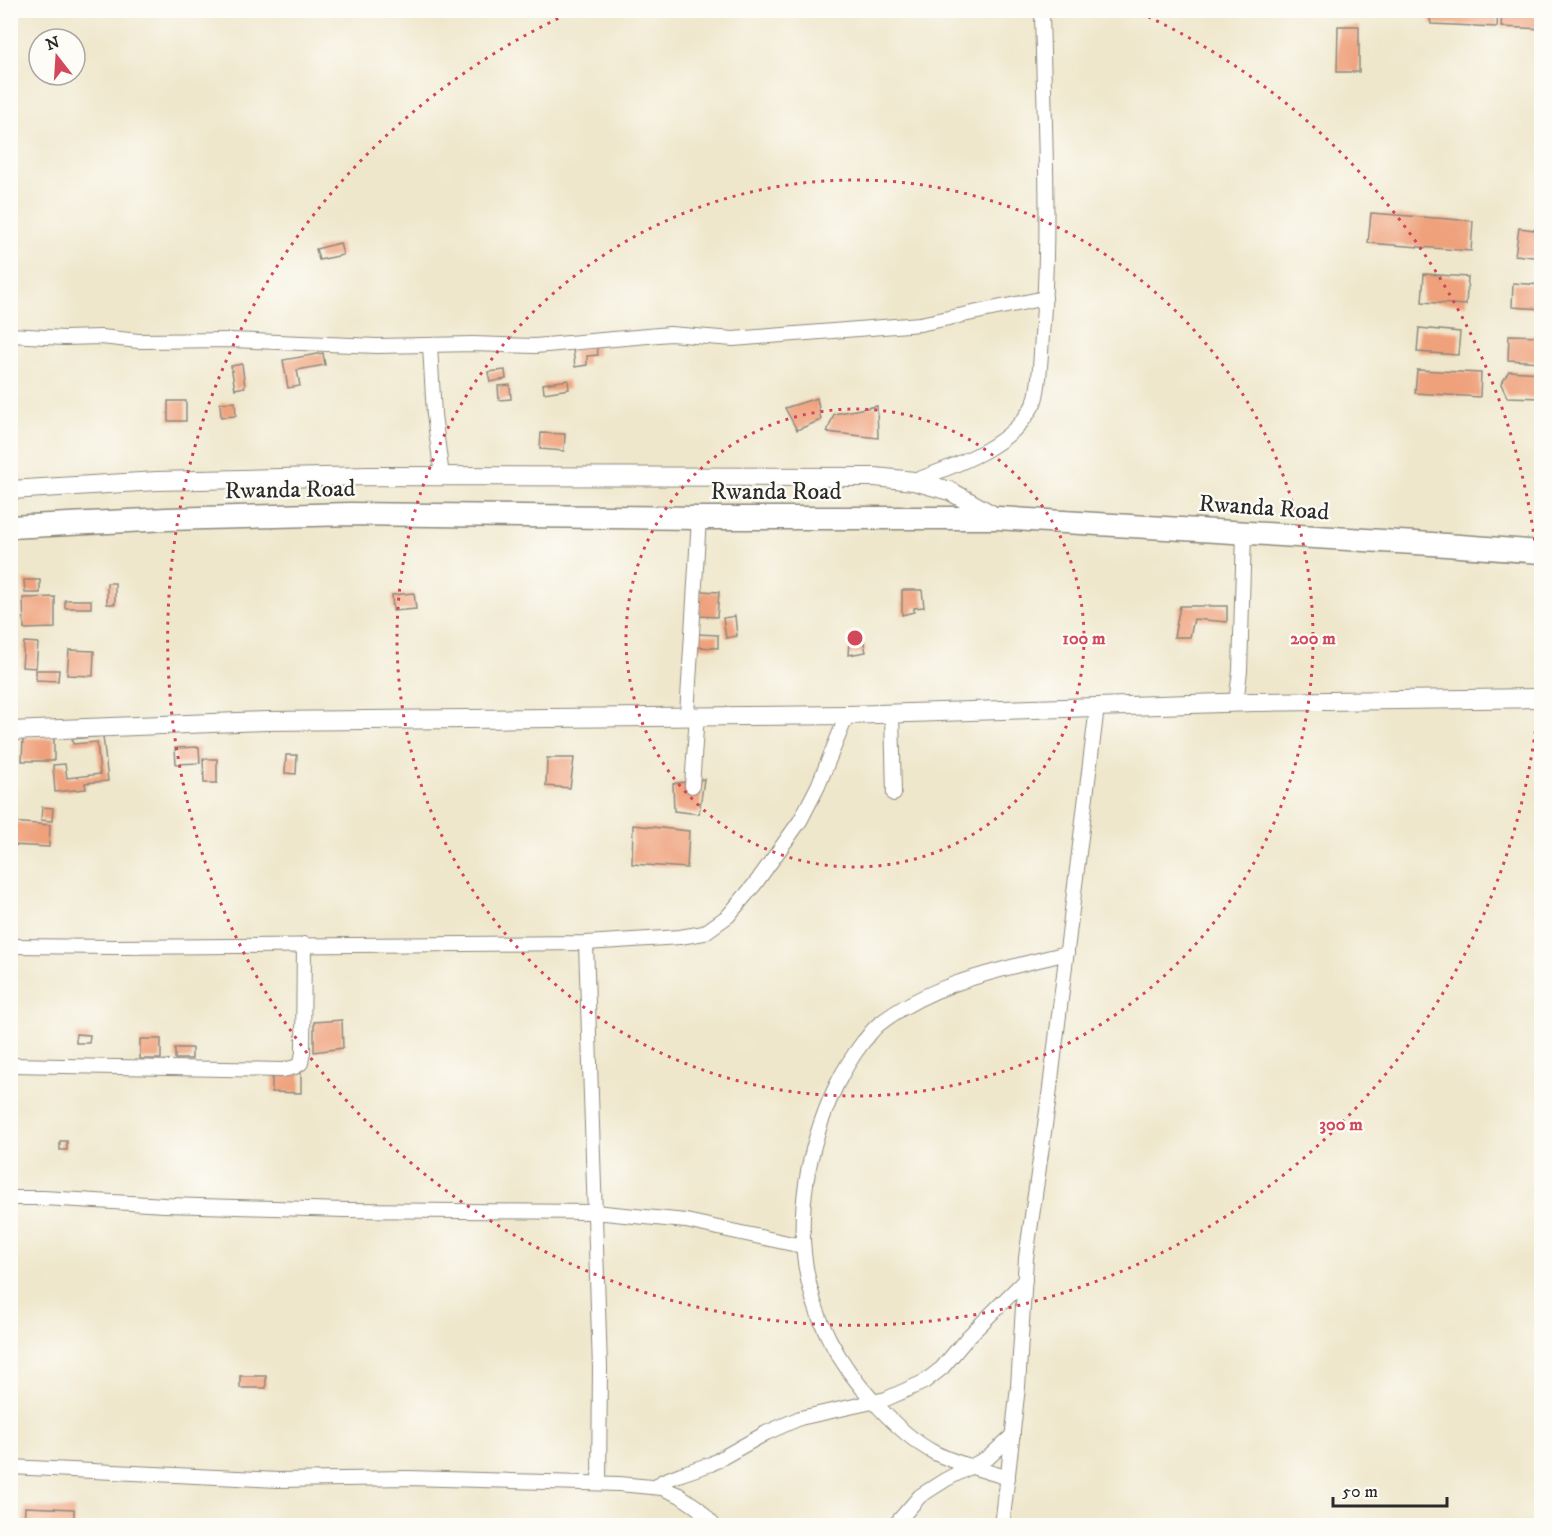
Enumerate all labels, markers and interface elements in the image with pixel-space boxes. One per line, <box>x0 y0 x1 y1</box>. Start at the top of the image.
north arrow <box>27 27 87 87</box>
text: N <box>44 32 62 55</box>
street label: Rwanda Road <box>224 474 356 506</box>
street label: Rwanda Road <box>711 477 841 507</box>
street label: Rwanda Road <box>1198 488 1330 528</box>
centre of rings <box>845 628 865 648</box>
text: 100 m <box>1062 628 1106 650</box>
text: 200 m <box>1290 628 1336 650</box>
text: 300 m <box>1319 1114 1363 1136</box>
scale bar <box>1333 1470 1447 1508</box>
text: 50 m <box>1342 1481 1378 1503</box>

